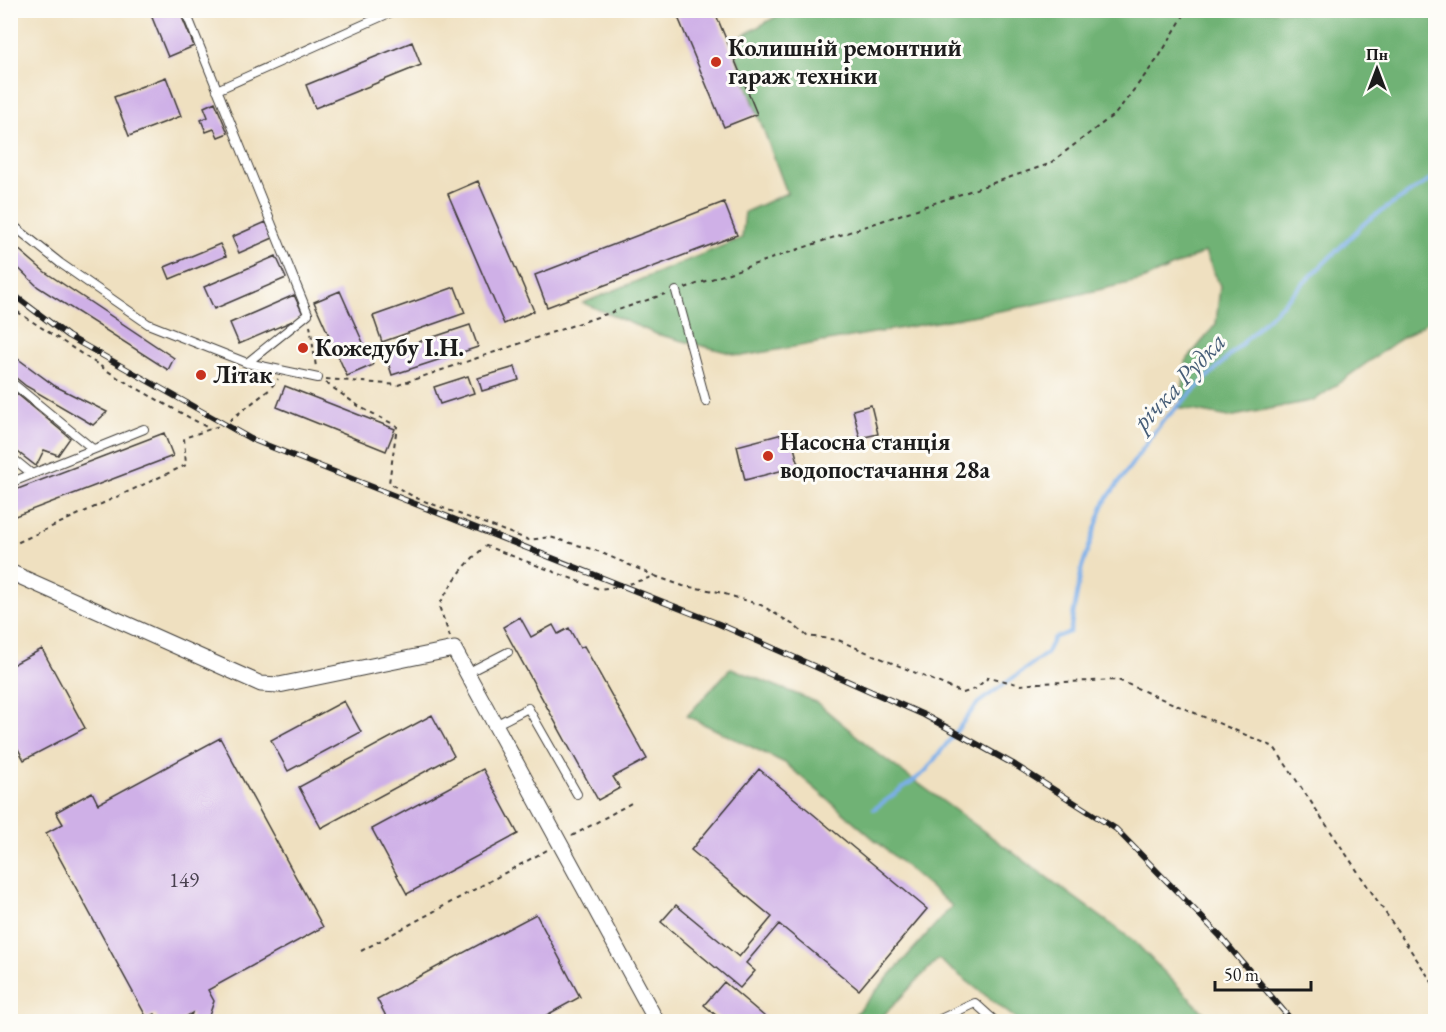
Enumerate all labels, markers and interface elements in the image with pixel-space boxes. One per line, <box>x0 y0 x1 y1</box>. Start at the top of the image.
place label: Колишній ремонтний гараж техніки <box>728 32 962 91</box>
north arrow <box>1347 39 1407 99</box>
text: Пн <box>1366 44 1388 65</box>
marker: Колишній ремонтний гараж техніки <box>709 55 723 69</box>
water label: річка Рудка <box>1122 325 1233 440</box>
place label: Кожедубу І.Н. <box>315 332 464 364</box>
marker: Кожедубу І.Н. <box>296 341 310 355</box>
place label: Літак <box>213 359 273 390</box>
marker: Літак <box>194 368 208 382</box>
place label: Насосна станція водопостачання 28а <box>780 426 991 485</box>
marker: Насосна станція водопостачання 28а <box>761 449 775 463</box>
house number: 149 <box>169 866 199 893</box>
scale bar <box>1215 954 1311 992</box>
text: 50 m <box>1224 963 1259 986</box>

